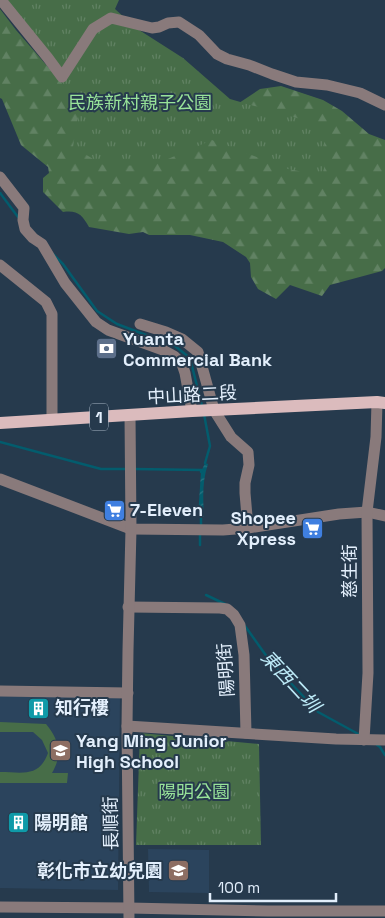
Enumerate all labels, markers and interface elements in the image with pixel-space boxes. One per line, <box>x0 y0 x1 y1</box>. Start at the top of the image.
park label: 民族新村親子公園 <box>68 91 212 114</box>
place label: Yuanta Commercial Bank <box>123 327 272 371</box>
bank icon: Yuanta Commercial Bank <box>95 337 119 361</box>
street label: 中山路二段 <box>146 381 238 408</box>
road number: 1 <box>90 404 108 431</box>
supermarket icon: 7-Eleven <box>102 498 126 522</box>
place label: 7-Eleven <box>130 498 203 521</box>
place label: Shopee Xpress <box>231 506 296 550</box>
supermarket icon: Shopee Xpress <box>300 516 324 540</box>
street label: 慈生街 <box>338 544 361 598</box>
street label: 陽明街 <box>212 642 239 698</box>
water label: 東西二圳 <box>256 645 328 720</box>
building icon: 知行樓 <box>27 696 51 720</box>
place label: 知行樓 <box>55 696 109 719</box>
place label: Yang Ming Junior High School <box>76 729 227 773</box>
school or university icon: Yang Ming Junior High School <box>48 739 72 763</box>
park label: 陽明公園 <box>158 780 230 803</box>
street label: 長順街 <box>99 796 122 850</box>
building icon: 陽明館 <box>6 811 30 835</box>
place label: 陽明館 <box>34 811 88 834</box>
place label: 彰化市立幼兒園 <box>37 859 163 882</box>
school or university icon: 彰化市立幼兒園 <box>167 859 191 883</box>
scale bar <box>210 870 336 902</box>
text: 100 m <box>218 878 260 897</box>

